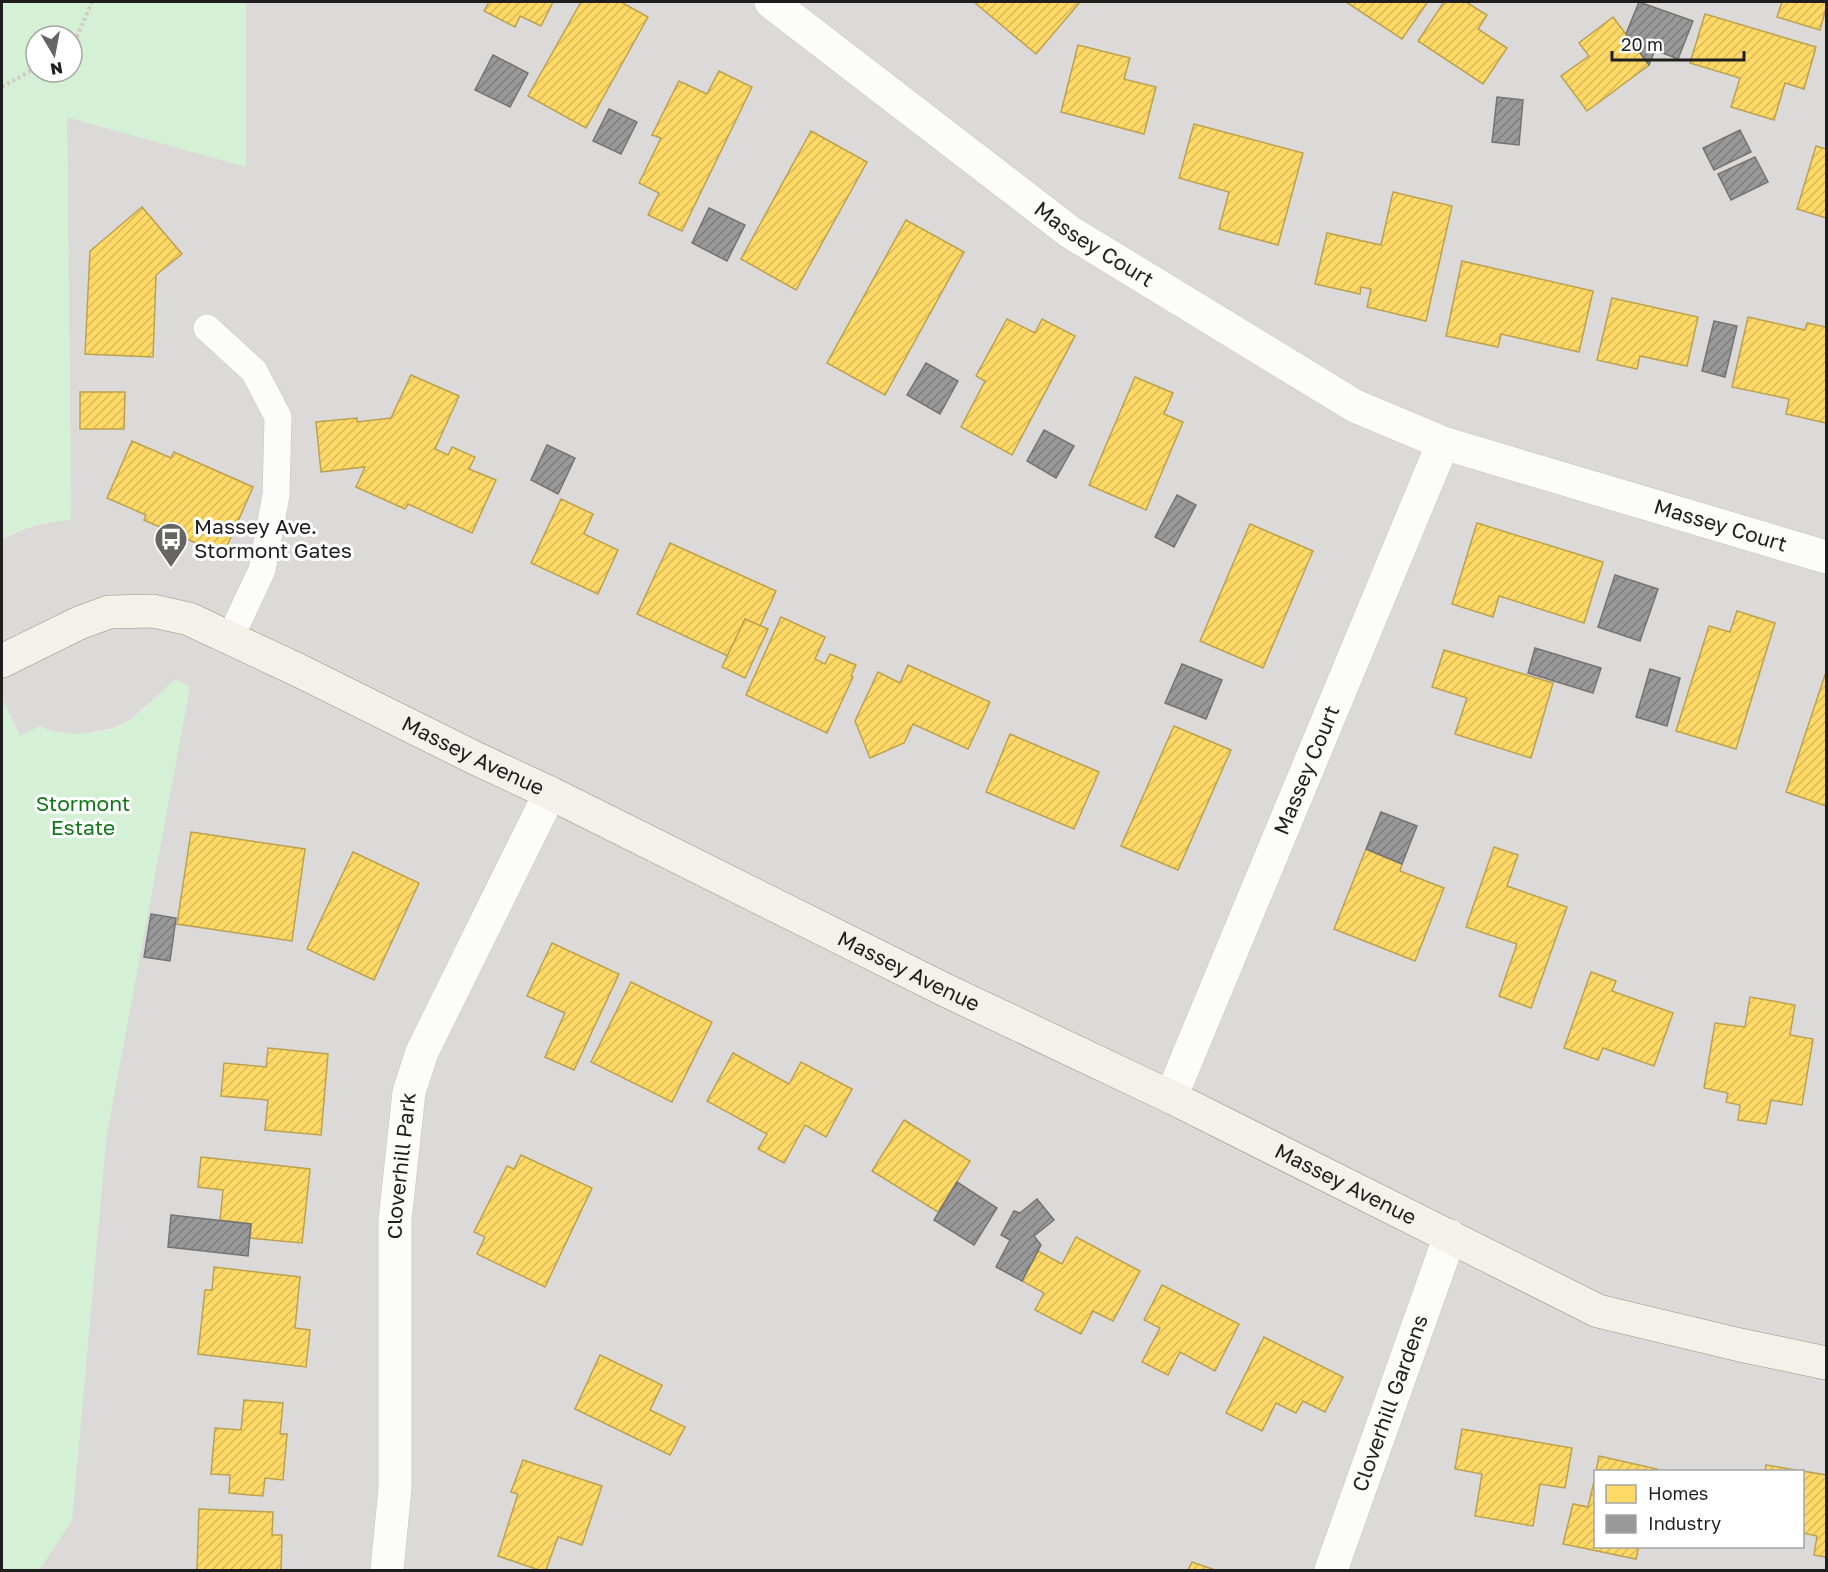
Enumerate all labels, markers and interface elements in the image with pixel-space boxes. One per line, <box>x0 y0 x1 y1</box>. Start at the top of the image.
north arrow <box>24 24 84 84</box>
scale bar <box>1612 24 1744 62</box>
text: 20 m <box>1621 33 1663 55</box>
text: N <box>49 58 64 80</box>
street label: Massey Court <box>1029 195 1159 292</box>
street label: Massey Court <box>1651 493 1790 557</box>
place label: Massey Ave. Stormont Gates <box>194 513 352 563</box>
bus stop icon: Massey Ave. Stormont Gates <box>153 521 189 568</box>
street label: Massey Court <box>1268 701 1344 838</box>
street label: Massey Avenue <box>398 710 549 801</box>
park label: Stormont Estate <box>36 790 130 840</box>
street label: Massey Avenue <box>834 925 984 1017</box>
street label: Cloverhill Park <box>381 1091 421 1239</box>
street label: Massey Avenue <box>1271 1137 1421 1230</box>
street label: Cloverhill Gardens <box>1346 1311 1433 1495</box>
legend <box>1594 1470 1804 1548</box>
text: Homes <box>1648 1482 1708 1504</box>
text: Industry <box>1648 1512 1721 1534</box>

